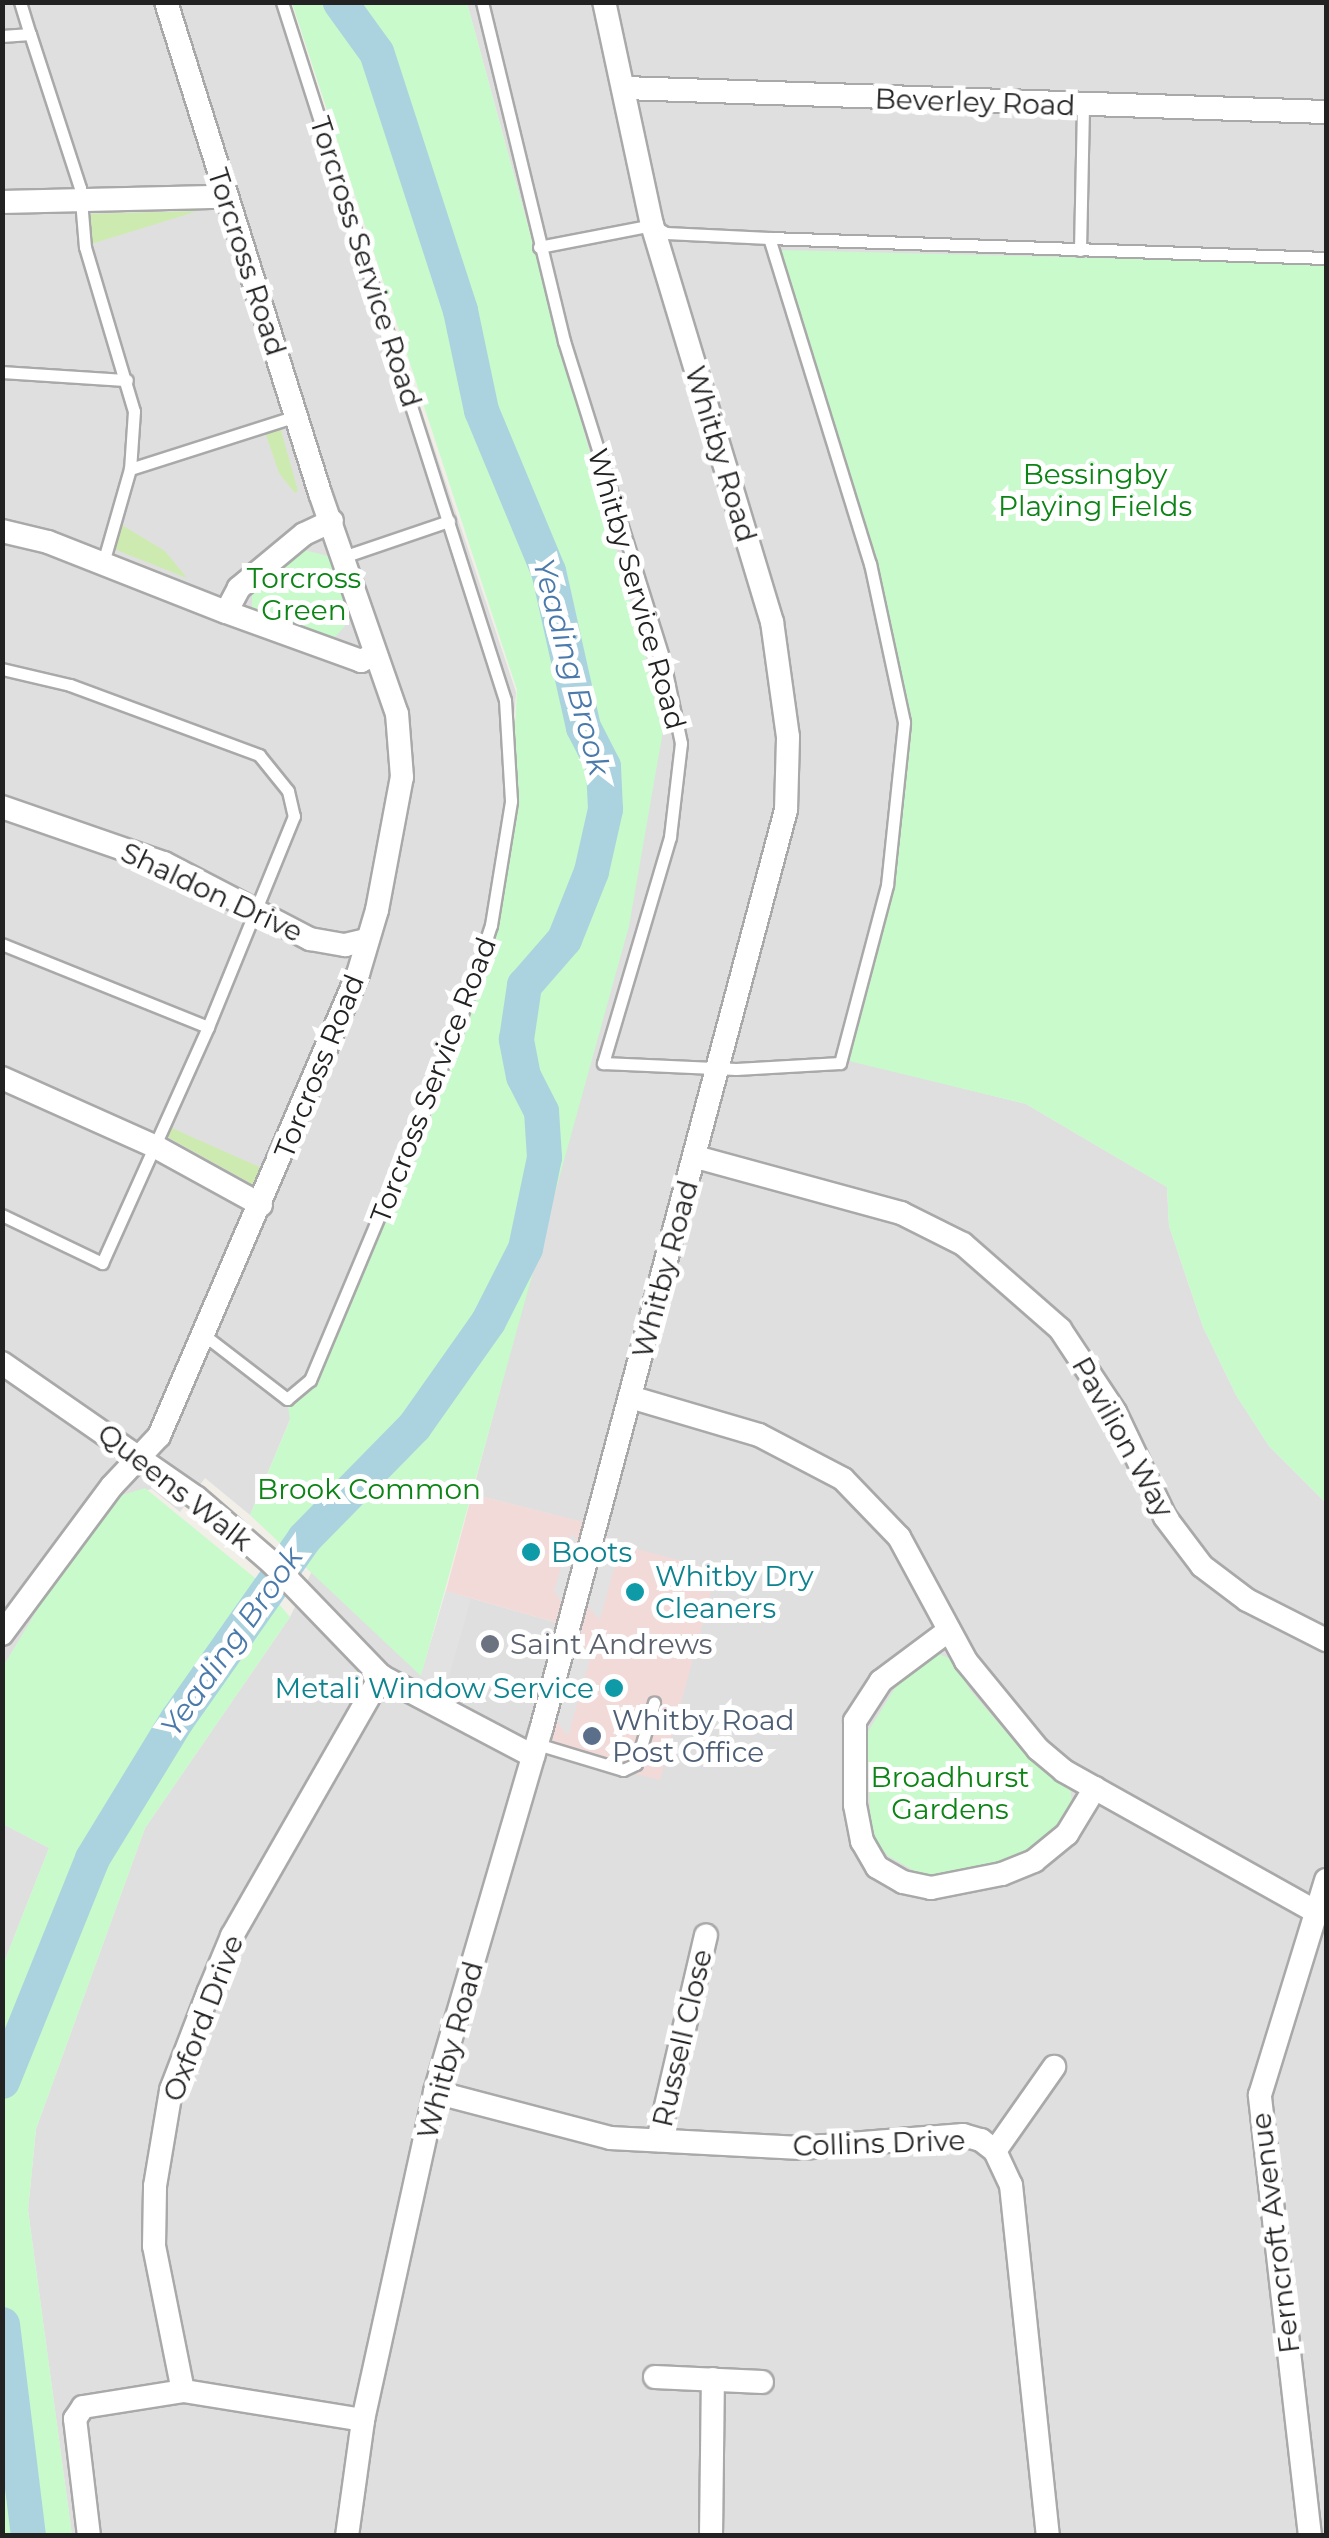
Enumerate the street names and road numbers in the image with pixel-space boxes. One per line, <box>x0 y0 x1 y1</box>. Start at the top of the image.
street label: Beverley Road <box>874 82 1076 122</box>
street label: Torcross Service Road <box>303 113 429 411</box>
street label: Torcross Road <box>201 164 293 360</box>
street label: Whitby Road <box>678 362 764 546</box>
street label: Whitby Service Road <box>581 445 693 733</box>
street label: Shaldon Drive <box>116 835 308 949</box>
street label: Torcross Service Road <box>363 932 503 1228</box>
street label: Torcross Road <box>267 969 371 1163</box>
street label: Whitby Road <box>625 1177 705 1361</box>
street label: Pavilion Way <box>1065 1351 1181 1523</box>
street label: Queens Walk <box>91 1416 259 1558</box>
street label: Oxford Drive <box>156 1930 250 2106</box>
street label: Russell Close <box>645 1946 719 2130</box>
street label: Whitby Road <box>410 1958 490 2142</box>
street label: Ferncroft Avenue <box>1244 2111 1306 2355</box>
street label: Collins Drive <box>792 2123 966 2163</box>

